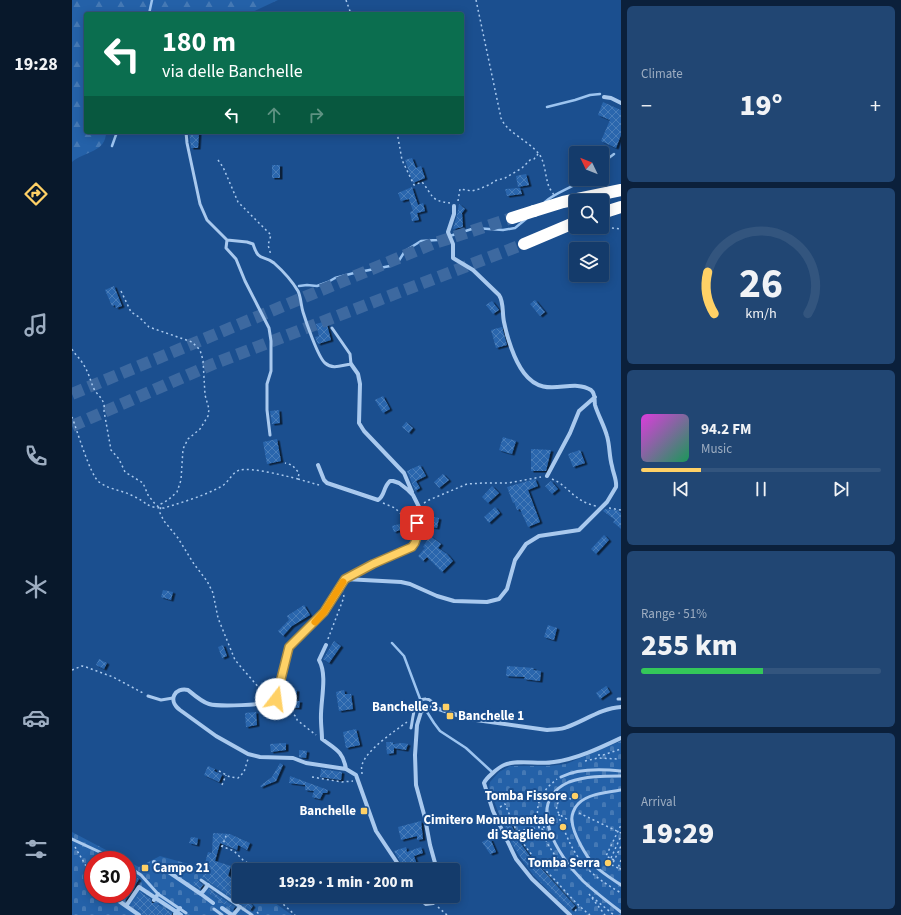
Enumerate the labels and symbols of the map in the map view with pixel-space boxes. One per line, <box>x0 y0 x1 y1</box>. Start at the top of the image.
north arrow <box>569 146 609 186</box>
pin <box>400 506 434 540</box>
position arrow <box>255 678 297 720</box>
place label: Banchelle 3 <box>372 698 438 716</box>
marker: Banchelle 3 <box>441 702 451 712</box>
place label: Banchelle 1 <box>458 707 524 725</box>
marker: Banchelle 1 <box>445 711 455 721</box>
place label: Tomba Fissore <box>485 787 567 805</box>
marker: Tomba Fissore <box>570 791 580 801</box>
place label: Banchelle <box>299 802 356 820</box>
marker: Banchelle <box>359 806 369 816</box>
place label: Cimitero Monumentale di Staglieno <box>424 811 555 844</box>
marker: Cimitero Monumentale di Staglieno <box>558 822 568 832</box>
speed limit sign: 30 <box>84 851 136 903</box>
place label: Tomba Serra <box>528 854 600 872</box>
marker: Tomba Serra <box>603 858 613 868</box>
place label: Campo 21 <box>153 859 210 877</box>
marker: Campo 21 <box>140 863 150 873</box>

